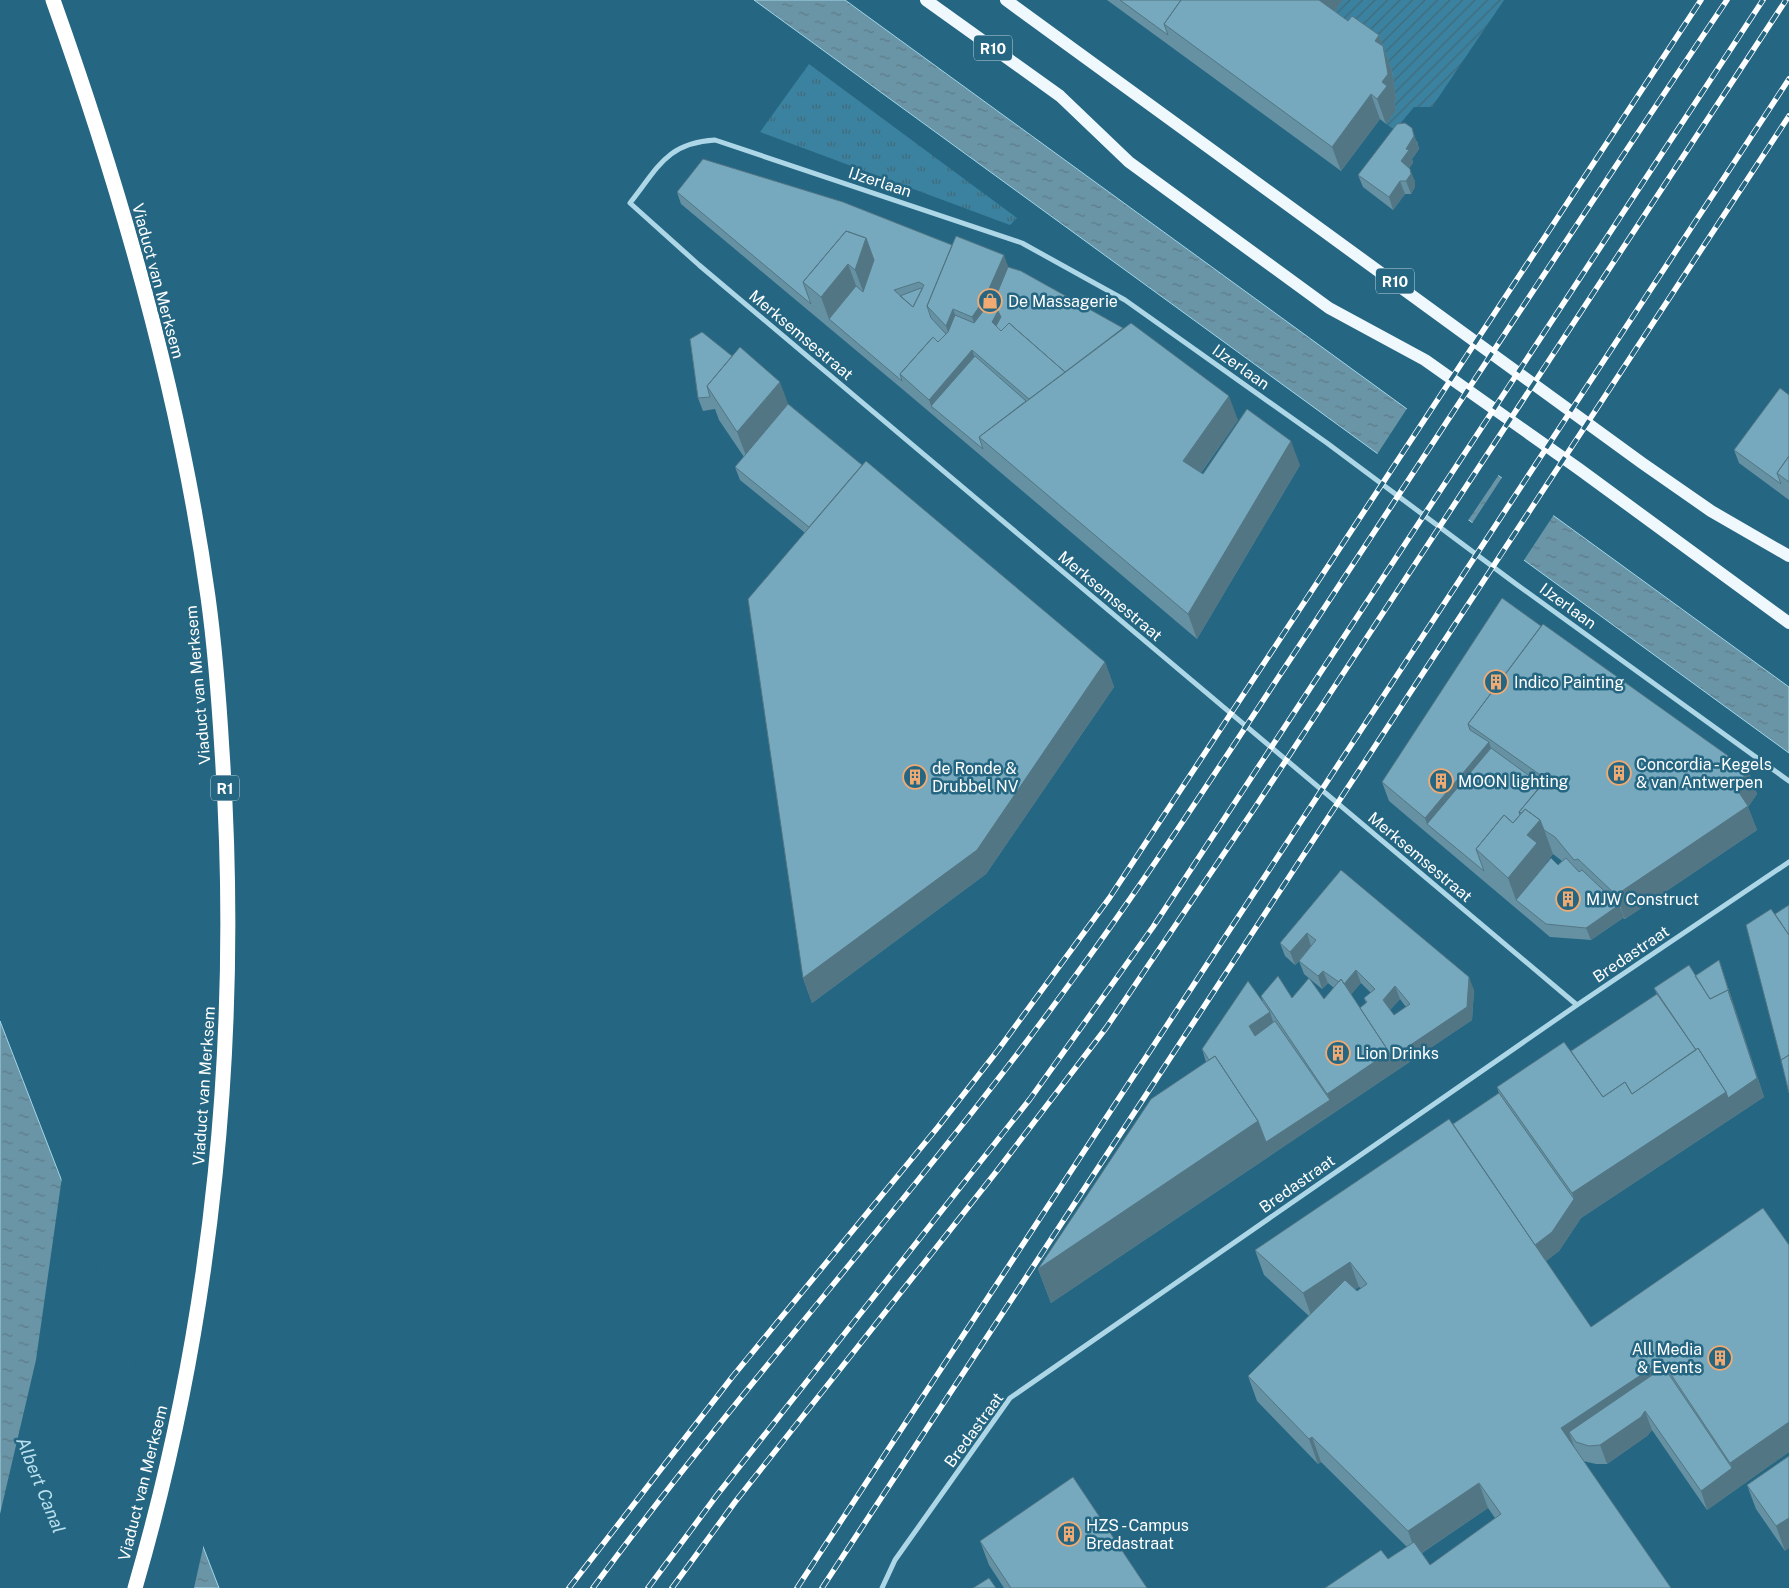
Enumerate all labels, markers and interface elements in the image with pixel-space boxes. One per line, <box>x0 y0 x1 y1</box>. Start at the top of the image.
road number: R10 <box>974 36 1012 60</box>
street label: IJzerlaan <box>846 163 914 201</box>
street label: Viaduct van Merksem <box>128 201 188 361</box>
road number: R10 <box>1376 268 1414 294</box>
street label: Merksemsestraat <box>745 286 857 384</box>
shop icon: De Massagerie <box>977 288 1003 314</box>
place label: De Massagerie <box>1008 292 1118 311</box>
street label: IJzerlaan <box>1209 340 1273 394</box>
street label: Merksemsestraat <box>1054 547 1166 645</box>
street label: IJzerlaan <box>1536 579 1600 633</box>
street label: Viaduct van Merksem <box>182 605 214 765</box>
building icon: Indico Painting <box>1483 669 1509 695</box>
place label: Indico Painting <box>1514 673 1624 692</box>
place label: Concordia - Kegels & van Antwerpen <box>1636 755 1772 792</box>
place label: de Ronde & Drubbel NV <box>932 759 1019 796</box>
building icon: Concordia - Kegels & van Antwerpen <box>1606 760 1632 786</box>
building icon: de Ronde & Drubbel NV <box>902 764 928 790</box>
building icon: MOON lighting <box>1428 768 1454 794</box>
place label: MOON lighting <box>1458 772 1569 791</box>
road number: R1 <box>211 776 239 800</box>
street label: Merksemsestraat <box>1364 808 1476 906</box>
building icon: MJW Construct <box>1555 886 1581 912</box>
place label: MJW Construct <box>1586 890 1699 909</box>
street label: Bredastraat <box>1589 922 1673 986</box>
street label: Viaduct van Merksem <box>189 1006 219 1166</box>
building icon: Lion Drinks <box>1325 1040 1351 1066</box>
place label: Lion Drinks <box>1356 1044 1439 1063</box>
street label: Bredastraat <box>1256 1151 1338 1217</box>
place label: All Media & Events <box>1632 1340 1702 1377</box>
building icon: All Media & Events <box>1707 1345 1733 1371</box>
street label: Bredastraat <box>940 1389 1008 1471</box>
street label: Viaduct van Merksem <box>114 1403 172 1563</box>
water label: Albert Canal <box>12 1434 70 1536</box>
place label: HZS - Campus Bredastraat <box>1086 1516 1189 1553</box>
building icon: HZS - Campus Bredastraat <box>1056 1521 1082 1547</box>

